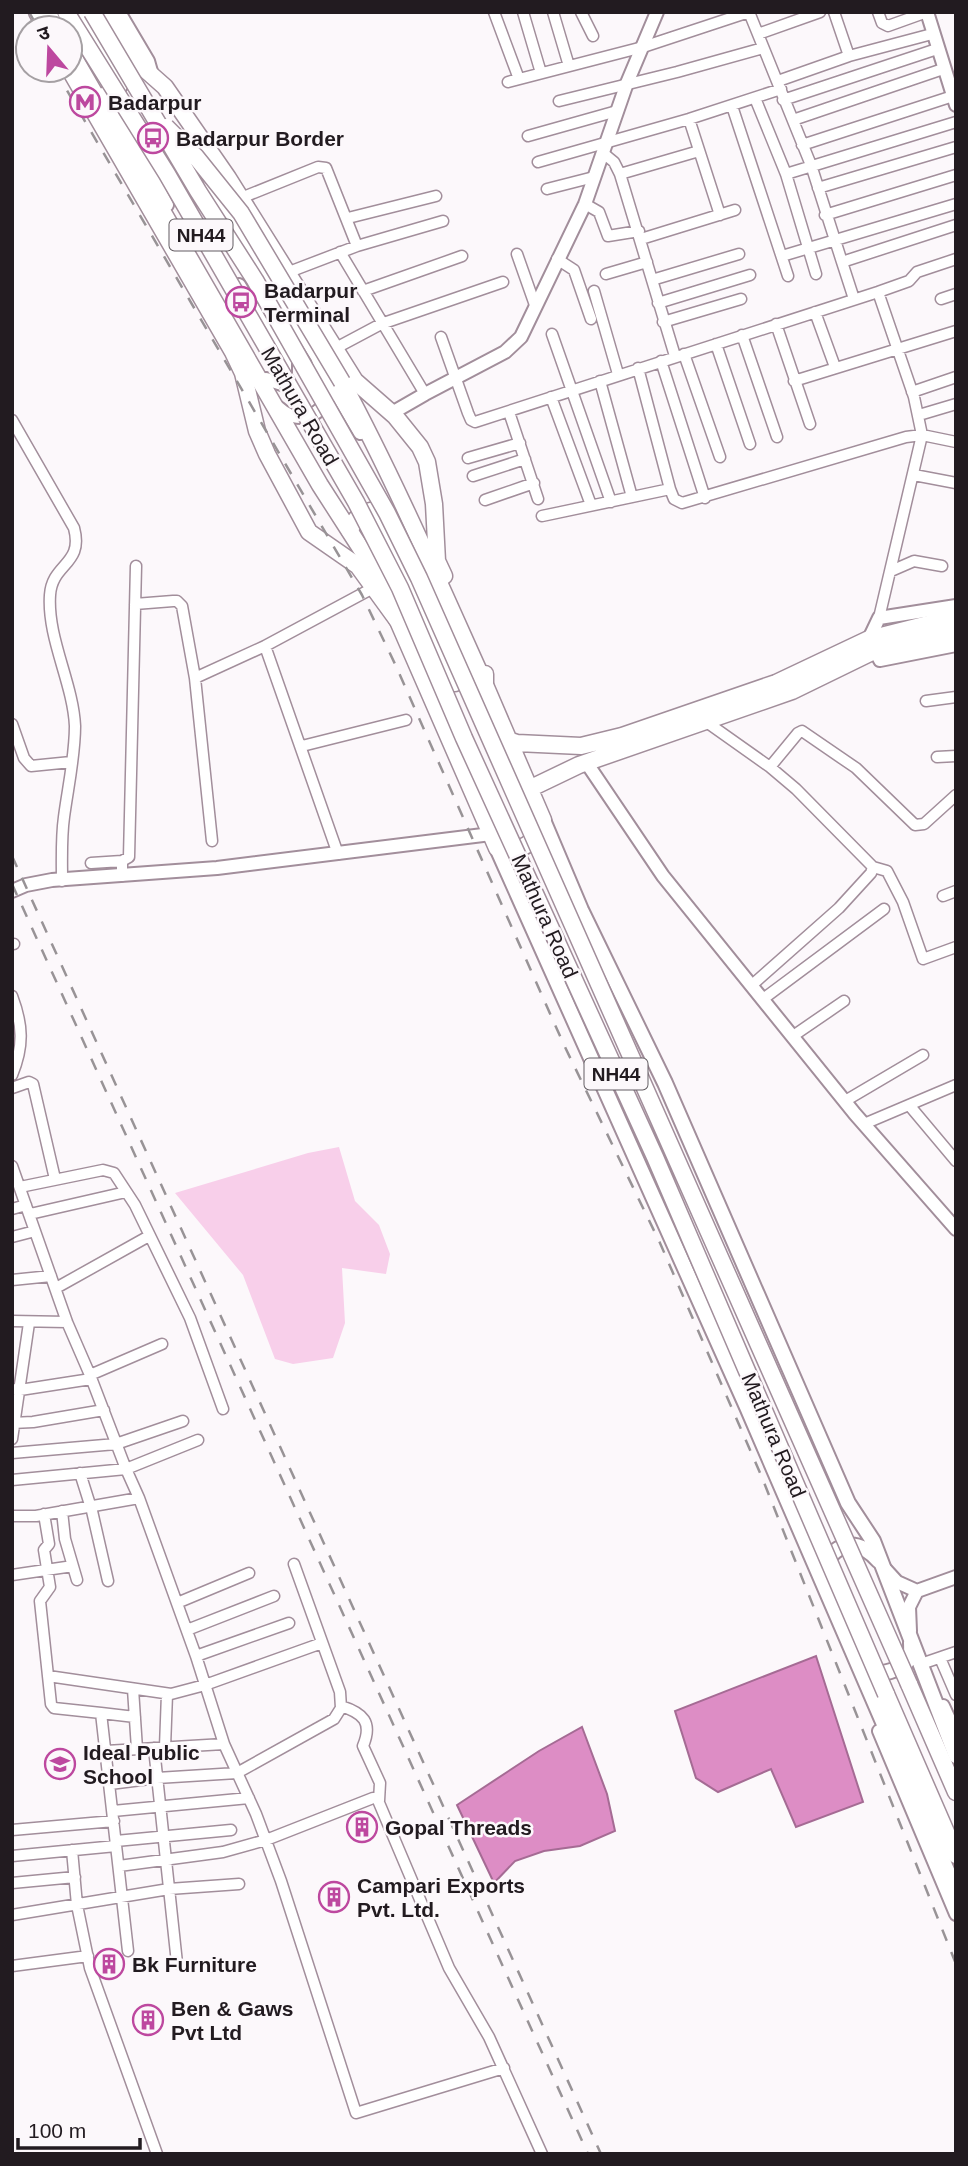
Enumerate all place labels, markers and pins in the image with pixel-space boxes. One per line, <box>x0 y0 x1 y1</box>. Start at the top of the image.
metro station icon: Badarpur <box>68 85 102 119</box>
place label: Badarpur <box>108 91 201 114</box>
bus stop icon: Badarpur Border <box>136 121 170 155</box>
place label: Badarpur Border <box>176 127 344 150</box>
place label: Badarpur Terminal <box>264 279 357 326</box>
bus stop icon: Badarpur Terminal <box>224 285 258 319</box>
place label: Ideal Public School <box>83 1741 200 1788</box>
school or university icon: Ideal Public School <box>43 1747 77 1781</box>
building icon: Gopal Threads <box>345 1810 379 1844</box>
place label: Gopal Threads <box>385 1816 532 1839</box>
place label: Campari Exports Pvt. Ltd. <box>357 1874 525 1921</box>
building icon: Campari Exports Pvt. Ltd. <box>317 1880 351 1914</box>
building icon: Bk Furniture <box>92 1947 126 1981</box>
place label: Bk Furniture <box>132 1953 257 1976</box>
place label: Ben & Gaws Pvt Ltd <box>171 1997 294 2044</box>
building icon: Ben & Gaws Pvt Ltd <box>131 2003 165 2037</box>

